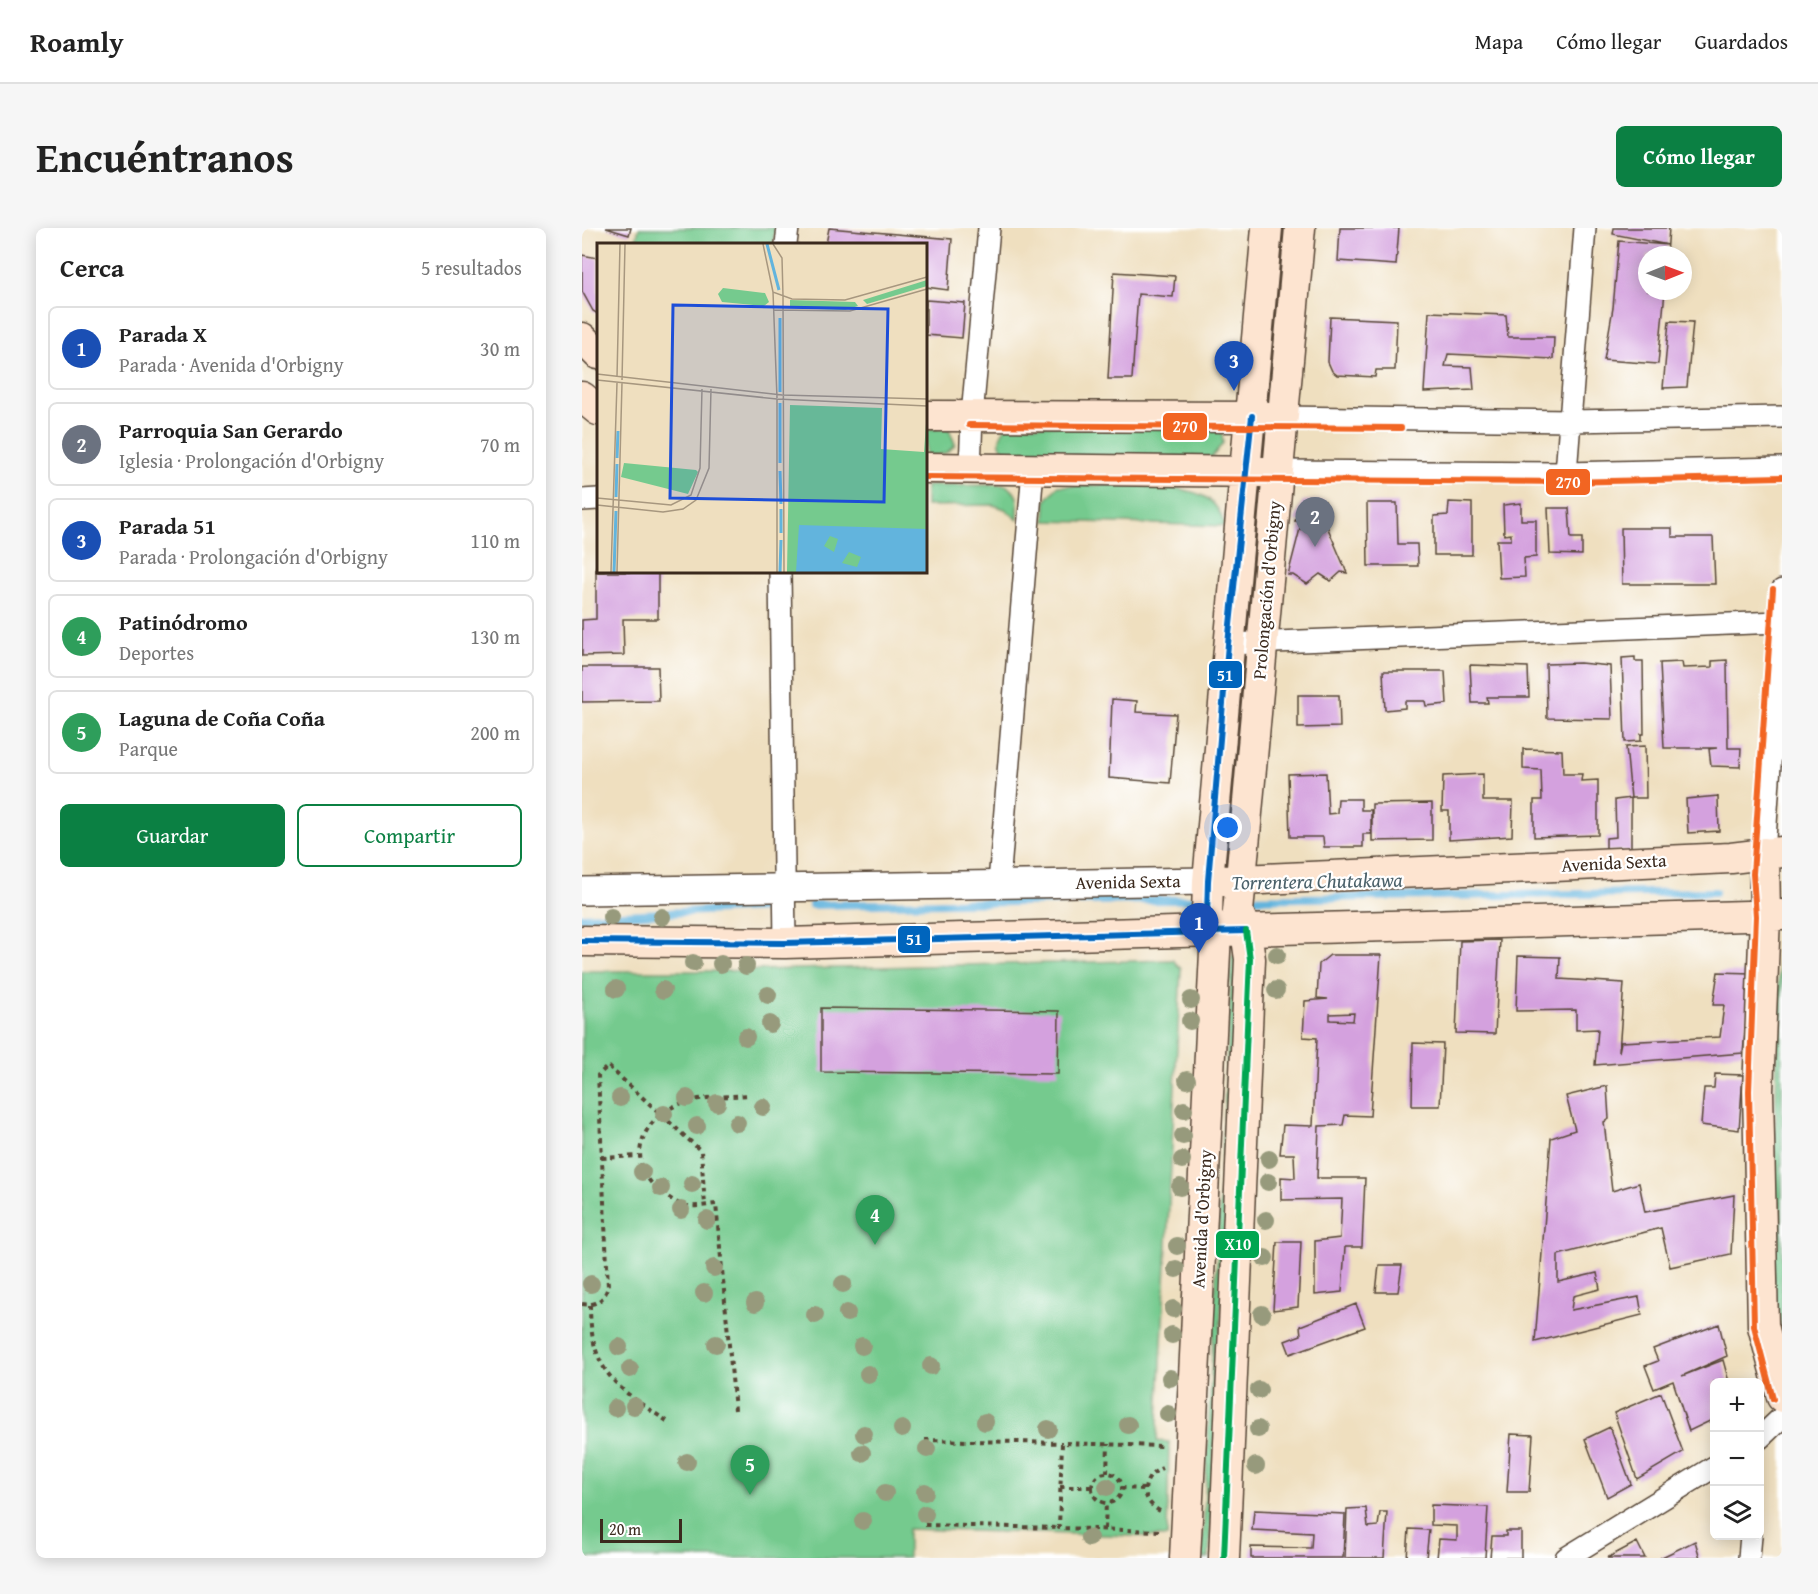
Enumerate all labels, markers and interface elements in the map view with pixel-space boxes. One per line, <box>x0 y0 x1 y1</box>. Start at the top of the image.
text: Roamly <box>30 21 124 62</box>
text: Mapa <box>1475 26 1523 57</box>
text: Cómo llegar <box>1556 26 1661 57</box>
text: Guardados <box>1694 26 1788 57</box>
text: Encuéntranos <box>36 126 294 187</box>
button: Cómo llegar <box>1616 126 1782 187</box>
inset map <box>597 243 927 573</box>
north arrow <box>1638 246 1692 300</box>
text: Cerca <box>60 248 124 287</box>
text: 5 resultados <box>421 253 522 282</box>
text: Parada X <box>119 318 207 350</box>
text: 1 <box>76 334 87 363</box>
text: 30 m <box>480 334 520 363</box>
pin: 3 <box>1214 342 1254 391</box>
text: Parada · Avenida d'Orbigny <box>119 350 344 379</box>
line badge: 270 <box>1162 412 1208 441</box>
text: Parroquia San Gerardo <box>119 414 343 446</box>
text: 270 <box>1173 414 1197 438</box>
text: 2 <box>76 430 87 459</box>
text: 70 m <box>480 430 520 459</box>
text: Iglesia · Prolongación d'Orbigny <box>119 446 384 475</box>
line badge: 270 <box>1545 468 1591 496</box>
text: 270 <box>1556 470 1580 494</box>
pin: 2 <box>1296 498 1334 547</box>
street label: Prolongación d'Orbigny <box>1245 500 1288 680</box>
text: Parada 51 <box>119 510 216 542</box>
text: 3 <box>76 526 87 555</box>
text: 110 m <box>470 526 520 555</box>
text: Parada · Prolongación d'Orbigny <box>119 542 388 571</box>
text: Patinódromo <box>119 606 248 638</box>
text: 4 <box>76 622 87 651</box>
text: 130 m <box>470 622 520 651</box>
text: Deportes <box>119 638 194 667</box>
line badge: 51 <box>1208 660 1243 689</box>
text: 51 <box>1217 663 1233 687</box>
text: Laguna de Coña Coña <box>119 702 325 734</box>
text: 5 <box>76 718 87 747</box>
text: 200 m <box>470 718 520 747</box>
text: Parque <box>119 734 178 763</box>
button: Guardar <box>60 804 285 867</box>
button: Compartir <box>297 804 522 867</box>
your location <box>1213 813 1242 842</box>
street label: Avenida Sexta <box>1561 846 1668 879</box>
water label: Torrentera Chutakawa <box>1231 864 1404 896</box>
street label: Avenida Sexta <box>1075 867 1181 896</box>
pin: 1 <box>1180 904 1218 953</box>
line badge: 51 <box>897 925 931 954</box>
text: 51 <box>906 927 922 951</box>
street label: Avenida d'Orbigny <box>1184 1149 1219 1289</box>
pin: 4 <box>856 1196 894 1245</box>
line badge: X10 <box>1215 1230 1260 1259</box>
text: X10 <box>1225 1232 1251 1256</box>
map controls <box>1710 1378 1764 1540</box>
button: + <box>1710 1378 1764 1432</box>
button: − <box>1710 1432 1764 1486</box>
pin: 5 <box>730 1446 770 1495</box>
button: layers <box>1710 1486 1764 1540</box>
scale bar <box>600 1516 682 1544</box>
text: 20 m <box>609 1517 641 1541</box>

